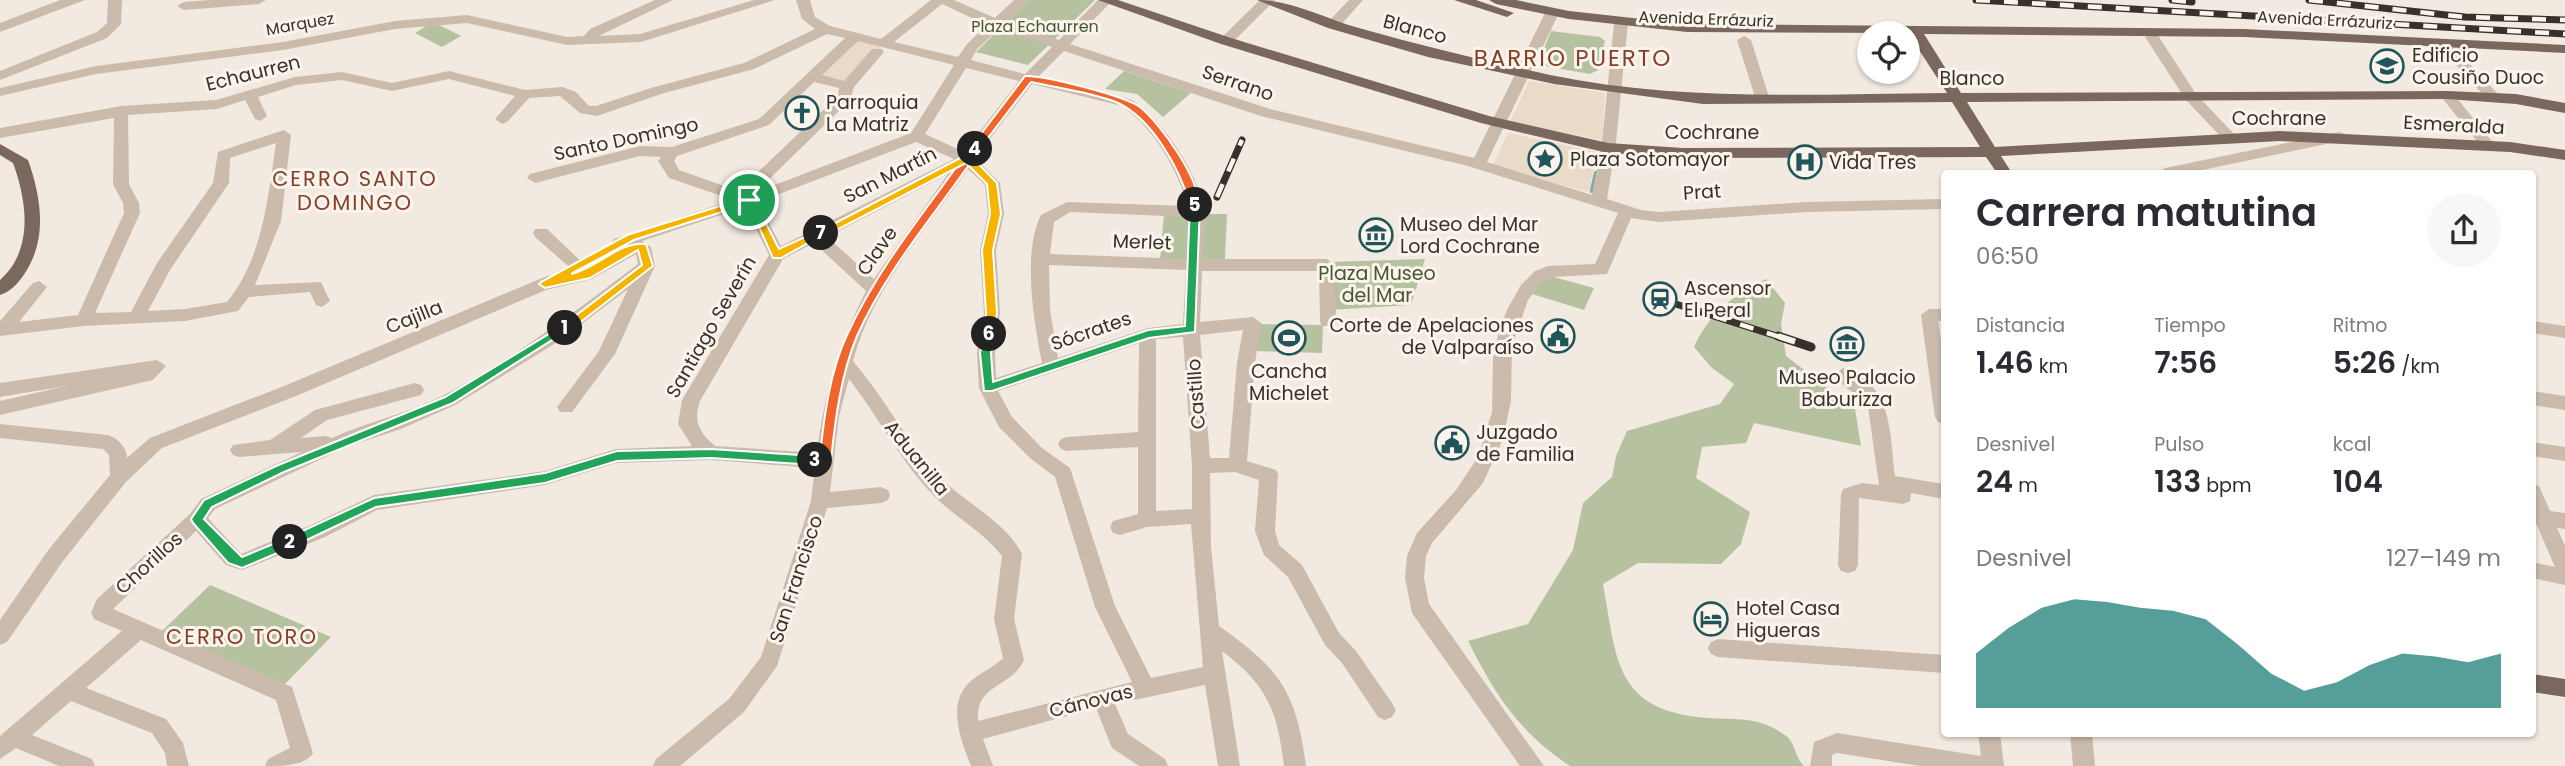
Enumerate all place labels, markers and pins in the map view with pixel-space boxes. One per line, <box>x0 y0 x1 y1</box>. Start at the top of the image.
place label: Edificio Cousiño Duoc <box>2412 42 2544 91</box>
school or university icon: Edificio Cousiño Duoc <box>2368 47 2406 85</box>
place label: Parroquia La Matriz <box>826 89 919 138</box>
church icon: Parroquia La Matriz <box>783 94 821 132</box>
pin: 4 <box>958 132 992 166</box>
place icon: Plaza Sotomayor <box>1526 140 1564 178</box>
hospital icon: Vida Tres <box>1786 143 1824 181</box>
place label: Plaza Sotomayor <box>1570 146 1730 173</box>
place label: Vida Tres <box>1829 149 1916 176</box>
pin <box>719 170 779 230</box>
pin: 5 <box>1178 188 1212 222</box>
place label: Museo del Mar Lord Cochrane <box>1400 211 1540 260</box>
pin: 7 <box>804 216 838 250</box>
museum icon: Museo del Mar Lord Cochrane <box>1357 216 1395 254</box>
place label: Ascensor El Peral <box>1684 275 1771 324</box>
station icon: Ascensor El Peral <box>1641 280 1679 318</box>
pin: 1 <box>548 310 582 346</box>
place label: Corte de Apelaciones de Valparaíso <box>1329 312 1534 361</box>
pin: 6 <box>972 316 1006 352</box>
public building icon: Corte de Apelaciones de Valparaíso <box>1539 317 1577 355</box>
sports icon: Cancha Michelet <box>1270 319 1308 357</box>
museum icon: Museo Palacio Baburizza <box>1828 325 1866 363</box>
place label: Cancha Michelet <box>1249 358 1329 407</box>
place label: Museo Palacio Baburizza <box>1778 364 1916 413</box>
place label: Juzgado de Familia <box>1476 419 1575 468</box>
public building icon: Juzgado de Familia <box>1433 424 1471 462</box>
pin: 3 <box>798 442 832 477</box>
pin: 2 <box>272 524 308 560</box>
place label: Hotel Casa Higueras <box>1736 595 1840 644</box>
hotel icon: Hotel Casa Higueras <box>1692 600 1730 638</box>

